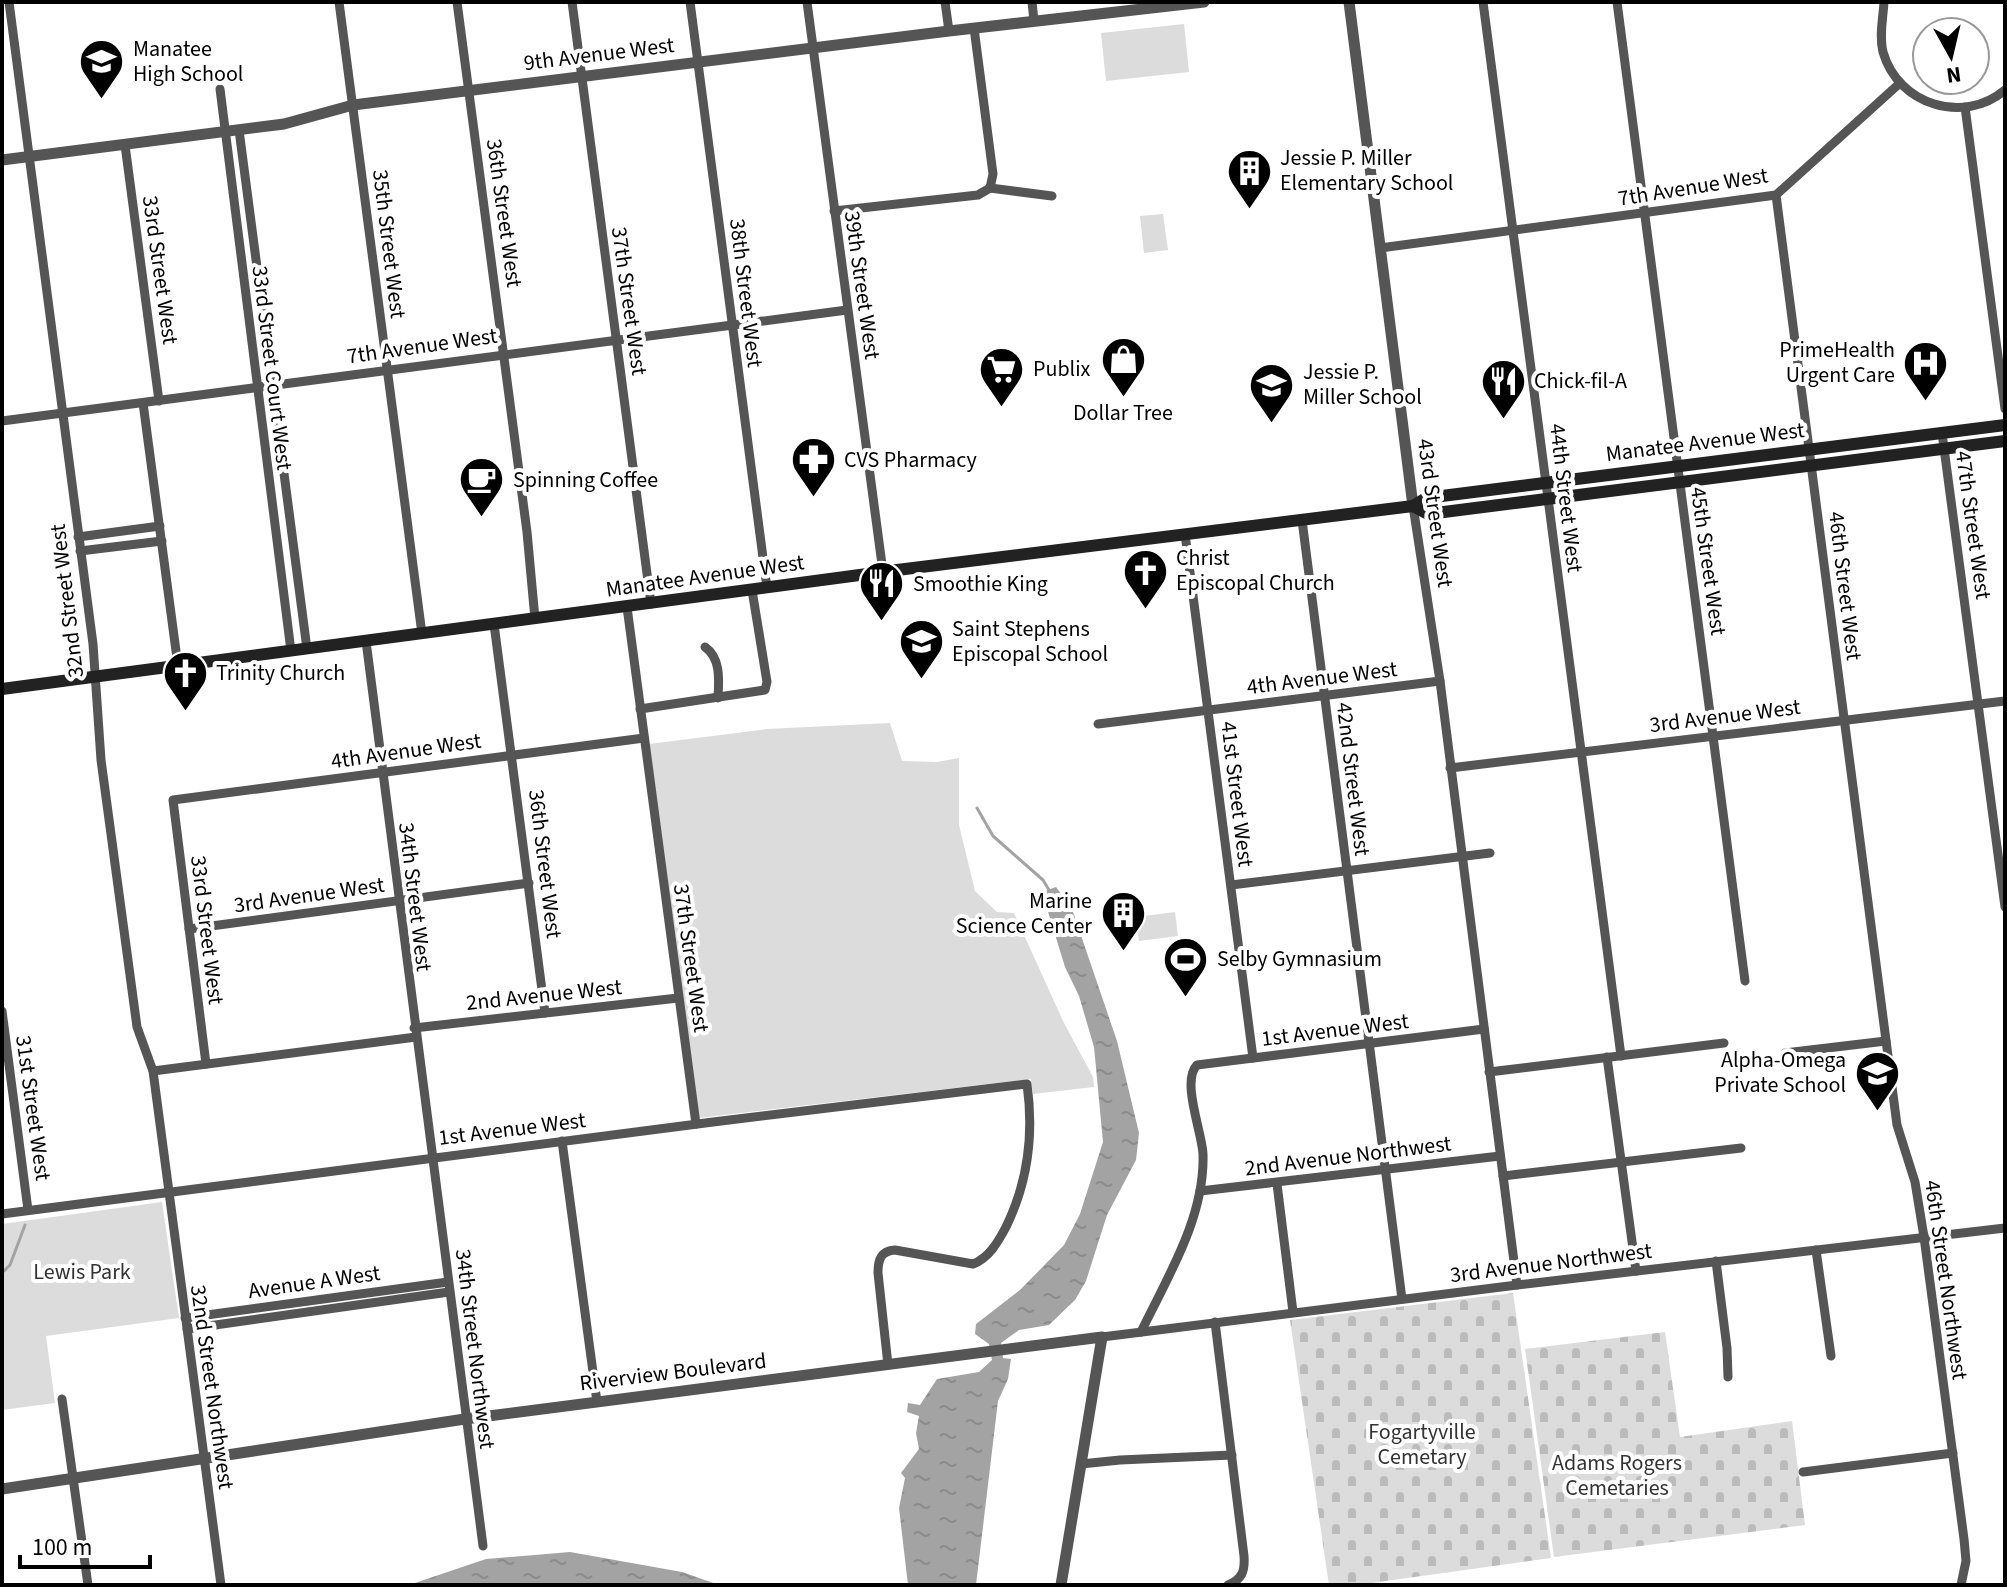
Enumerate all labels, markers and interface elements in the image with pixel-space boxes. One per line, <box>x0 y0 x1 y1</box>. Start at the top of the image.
north arrow <box>1911 16 1991 96</box>
street label: 9th Avenue West <box>522 29 677 79</box>
place label: Manatee High School <box>133 33 243 90</box>
school or university icon: Manatee High School <box>78 38 126 101</box>
text: N <box>1944 58 1963 92</box>
street label: 36th Street West <box>478 137 530 290</box>
place label: Jessie P. Miller Elementary School <box>1280 142 1453 199</box>
building icon: Jessie P. Miller Elementary School <box>1225 147 1273 210</box>
street label: 7th Avenue West <box>1616 159 1771 215</box>
street label: 35th Street West <box>364 168 414 321</box>
street label: 33rd Street West <box>134 194 186 347</box>
street label: 39th Street West <box>836 209 888 362</box>
street label: 38th Street West <box>721 217 771 370</box>
street label: 37th Street West <box>603 225 655 378</box>
street label: 33rd Street Court West <box>244 264 300 473</box>
street label: 7th Avenue West <box>345 320 500 372</box>
place label: PrimeHealth Urgent Care <box>1779 334 1895 391</box>
shop icon: Dollar Tree <box>1099 336 1147 399</box>
hospital icon: PrimeHealth Urgent Care <box>1902 339 1950 402</box>
supermarket icon: Publix <box>978 345 1026 408</box>
place label: Publix <box>1033 353 1091 385</box>
place label: Jessie P. Miller School <box>1303 356 1422 413</box>
restaurant icon: Chick-fil-A <box>1479 357 1527 420</box>
school or university icon: Jessie P. Miller School <box>1248 361 1296 424</box>
place label: Chick-fil-A <box>1534 365 1627 397</box>
place label: Dollar Tree <box>1073 397 1173 429</box>
street label: Manatee Avenue West <box>1604 414 1807 470</box>
street label: 44th Street West <box>1541 422 1591 575</box>
pharmacy icon: CVS Pharmacy <box>789 436 837 499</box>
street label: 43rd Street West <box>1409 437 1461 590</box>
place label: CVS Pharmacy <box>844 444 977 476</box>
street label: 47th Street West <box>1947 449 1999 602</box>
cafe icon: Spinning Coffee <box>458 456 506 519</box>
place label: Spinning Coffee <box>513 464 658 496</box>
street label: 45th Street West <box>1682 485 1734 638</box>
street label: 46th Street West <box>1820 510 1870 663</box>
street label: 32nd Street West <box>42 522 92 680</box>
place label: Christ Episcopal Church <box>1176 542 1335 599</box>
street label: Manatee Avenue West <box>604 546 807 606</box>
church icon: Christ Episcopal Church <box>1121 547 1169 610</box>
restaurant icon: Smoothie King <box>858 560 906 623</box>
place label: Smoothie King <box>913 568 1048 600</box>
place label: Saint Stephens Episcopal School <box>952 613 1108 670</box>
school or university icon: Saint Stephens Episcopal School <box>897 618 945 681</box>
church icon: Trinity Church <box>161 649 209 712</box>
street label: 4th Avenue West <box>1245 653 1400 703</box>
place label: Trinity Church <box>216 657 345 689</box>
street label: 3rd Avenue West <box>1648 691 1803 741</box>
street label: 42nd Street West <box>1328 700 1378 858</box>
street label: 41st Street West <box>1212 719 1262 869</box>
street label: 4th Avenue West <box>329 725 484 777</box>
street label: 36th Street West <box>520 788 570 941</box>
street label: 34th Street West <box>390 821 440 974</box>
street label: 33rd Street West <box>182 854 232 1007</box>
street label: 3rd Avenue West <box>232 869 387 921</box>
street label: 37th Street West <box>665 882 717 1035</box>
place label: Marine Science Center <box>956 885 1092 942</box>
building icon: Marine Science Center <box>1099 890 1147 953</box>
sports icon: Selby Gymnasium <box>1162 935 1210 998</box>
place label: Selby Gymnasium <box>1217 943 1382 975</box>
street label: 2nd Avenue West <box>465 971 624 1019</box>
street label: 1st Avenue West <box>1260 1005 1411 1055</box>
street label: 31st Street West <box>7 1033 59 1183</box>
place label: Alpha-Omega Private School <box>1714 1044 1846 1101</box>
school or university icon: Alpha-Omega Private School <box>1853 1049 1901 1112</box>
street label: 1st Avenue West <box>437 1104 588 1154</box>
street label: 2nd Avenue Northwest <box>1243 1127 1454 1185</box>
street label: 46th Street Northwest <box>1916 1178 1976 1382</box>
street label: 3rd Avenue Northwest <box>1448 1235 1654 1291</box>
street label: 34th Street Northwest <box>447 1247 503 1451</box>
park label: Lewis Park <box>33 1256 131 1288</box>
street label: Avenue A West <box>246 1257 383 1307</box>
street label: 32nd Street Northwest <box>182 1283 242 1492</box>
street label: Riverview Boulevard <box>578 1345 768 1399</box>
park label: Fogartyville Cemetary <box>1368 1416 1476 1473</box>
park label: Adams Rogers Cemetaries <box>1552 1447 1682 1504</box>
scale bar <box>20 1519 150 1569</box>
text: 100 m <box>32 1530 92 1565</box>

